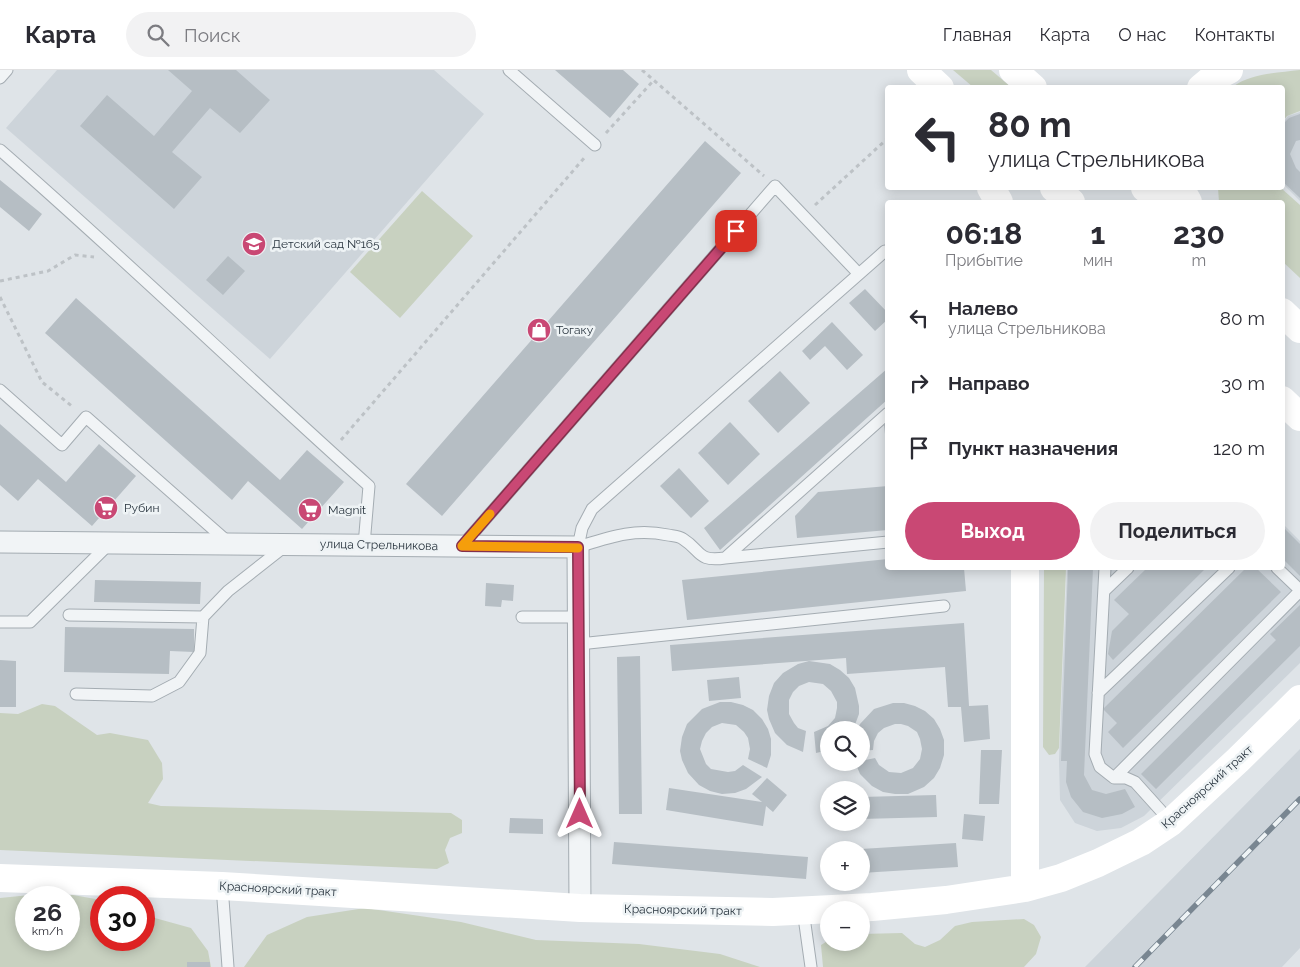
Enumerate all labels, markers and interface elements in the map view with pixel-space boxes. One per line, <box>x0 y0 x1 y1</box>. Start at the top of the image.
search box <box>126 12 476 57</box>
text: Карта <box>25 20 96 49</box>
icon: search <box>144 21 172 49</box>
text: Поиск <box>184 24 241 46</box>
text: Главная <box>943 24 1011 45</box>
text: Карта <box>1039 24 1090 45</box>
text: О нас <box>1118 24 1166 45</box>
text: Контакты <box>1194 24 1275 45</box>
text: 80 m <box>988 104 1072 145</box>
icon: left <box>905 105 970 170</box>
text: улица Стрельникова <box>988 146 1205 172</box>
pin <box>715 210 757 252</box>
text: 06:18 <box>945 216 1022 251</box>
text: 1 <box>1090 216 1105 251</box>
text: 230 <box>1173 216 1225 251</box>
icon: arrive <box>722 217 750 245</box>
school or university icon: Детский сад №165 <box>241 231 267 257</box>
place label: Детский сад №165 <box>272 237 380 251</box>
text: Прибытие <box>945 251 1023 270</box>
text: мин <box>1083 251 1113 270</box>
text: m <box>1192 251 1206 270</box>
text: Налево <box>948 297 1018 319</box>
icon: left <box>905 304 933 332</box>
text: 80 m <box>1220 307 1265 329</box>
shop icon: Тогаку <box>526 317 552 343</box>
text: улица Стрельникова <box>948 319 1106 338</box>
place label: Тогаку <box>556 323 594 337</box>
icon: right <box>905 369 933 397</box>
text: Направо <box>948 372 1029 394</box>
text: 30 m <box>1221 372 1265 394</box>
icon: arrive <box>905 434 933 462</box>
text: Пункт назначения <box>948 437 1118 459</box>
text: 120 m <box>1213 437 1265 459</box>
supermarket icon: Рубин <box>93 495 119 521</box>
supermarket icon: Magnit <box>297 497 323 523</box>
place label: Рубин <box>124 501 159 515</box>
button: Выход <box>905 502 1080 560</box>
button: Поделиться <box>1090 502 1265 560</box>
place label: Magnit <box>328 503 366 517</box>
street label: улица Стрельникова <box>320 537 438 553</box>
map controls <box>820 721 870 951</box>
button: search <box>820 721 870 771</box>
street label: Красноярский тракт <box>1159 742 1256 832</box>
button: layers <box>820 781 870 831</box>
position arrow <box>553 787 605 839</box>
button: + <box>820 841 870 891</box>
street label: Красноярский тракт <box>219 879 337 899</box>
speed limit sign: 30 <box>90 886 155 951</box>
text: 26 <box>33 897 62 927</box>
button: − <box>820 901 870 951</box>
street label: Красноярский тракт <box>624 902 742 918</box>
text: km/h <box>32 924 63 938</box>

